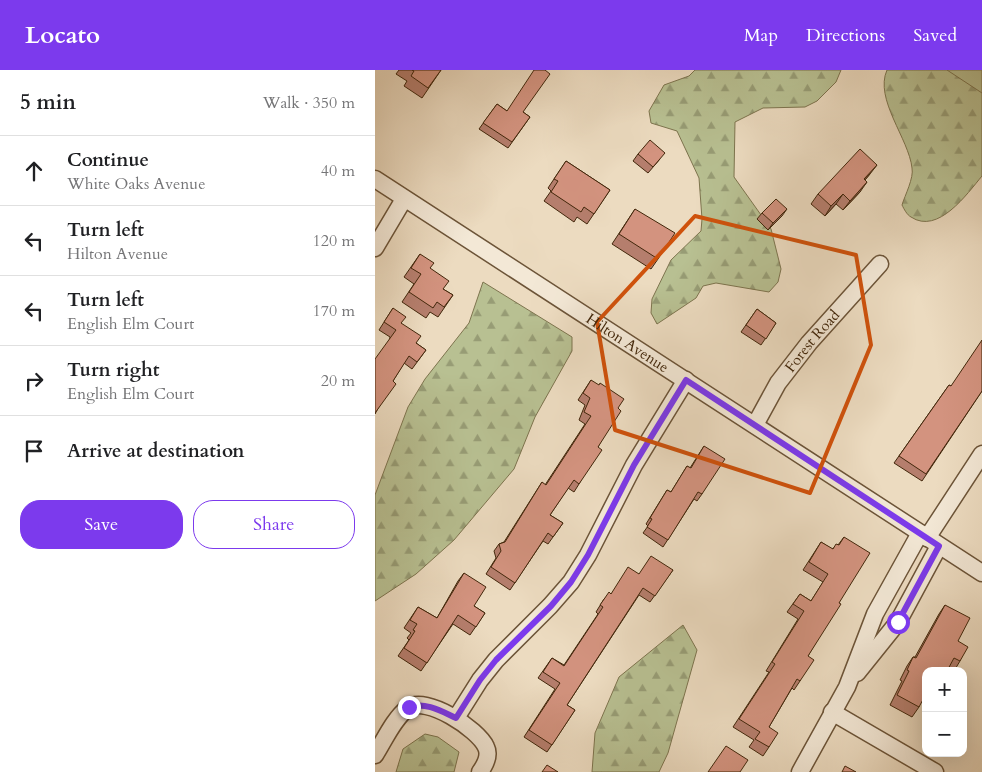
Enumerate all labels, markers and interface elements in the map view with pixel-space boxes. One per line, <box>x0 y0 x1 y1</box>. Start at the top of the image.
text: Locato <box>25 19 100 52</box>
text: Map <box>744 23 778 48</box>
text: Directions <box>806 23 885 48</box>
text: Saved <box>913 23 957 48</box>
text: 5 min <box>20 88 76 117</box>
text: Walk · 350 m <box>263 92 355 114</box>
text: Continue <box>67 147 149 173</box>
icon: ahead <box>20 157 48 185</box>
text: 40 m <box>321 160 355 182</box>
text: White Oaks Avenue <box>67 173 205 195</box>
text: Turn left <box>67 217 144 243</box>
icon: left <box>20 227 48 255</box>
text: 120 m <box>313 230 355 252</box>
text: Hilton Avenue <box>67 243 168 265</box>
text: Turn left <box>67 287 144 313</box>
icon: left <box>20 297 48 325</box>
text: 170 m <box>313 300 355 322</box>
street label: Forest Road <box>780 306 844 376</box>
street label: Hilton Avenue <box>582 309 673 377</box>
text: English Elm Court <box>67 313 194 335</box>
text: Turn right <box>67 357 159 383</box>
icon: right <box>20 367 48 395</box>
text: 20 m <box>321 370 355 392</box>
text: English Elm Court <box>67 383 194 405</box>
icon: arrive <box>20 437 48 465</box>
text: Arrive at destination <box>67 438 244 464</box>
button: Save <box>20 500 183 549</box>
button: Share <box>193 500 355 549</box>
route start <box>887 611 910 634</box>
map controls <box>922 667 967 757</box>
button: + <box>922 667 967 712</box>
route end <box>398 696 421 719</box>
button: − <box>922 712 967 757</box>

